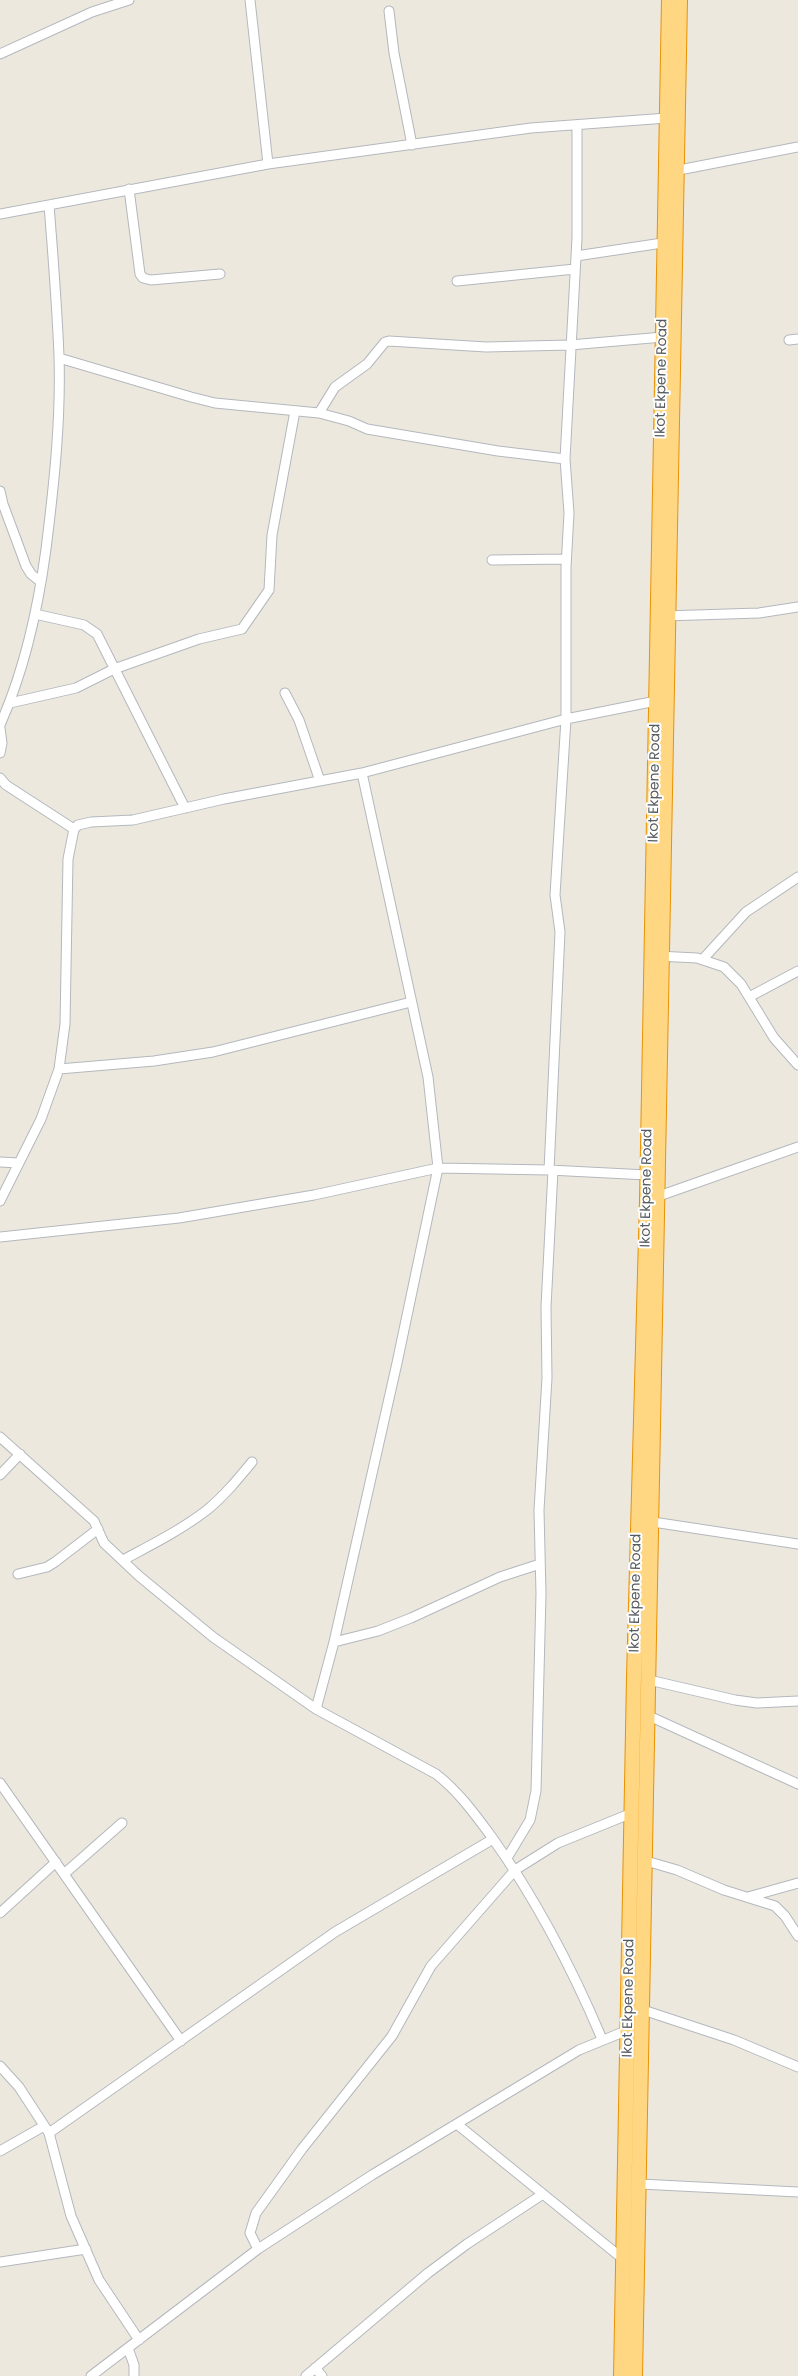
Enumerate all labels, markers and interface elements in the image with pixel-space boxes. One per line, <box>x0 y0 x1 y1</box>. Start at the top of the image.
street label: Ikot Ekpene Road <box>653 318 671 438</box>
street label: Ikot Ekpene Road <box>646 723 664 843</box>
street label: Ikot Ekpene Road <box>638 1128 656 1248</box>
street label: Ikot Ekpene Road <box>627 1533 645 1653</box>
street label: Ikot Ekpene Road <box>620 1938 638 2058</box>

